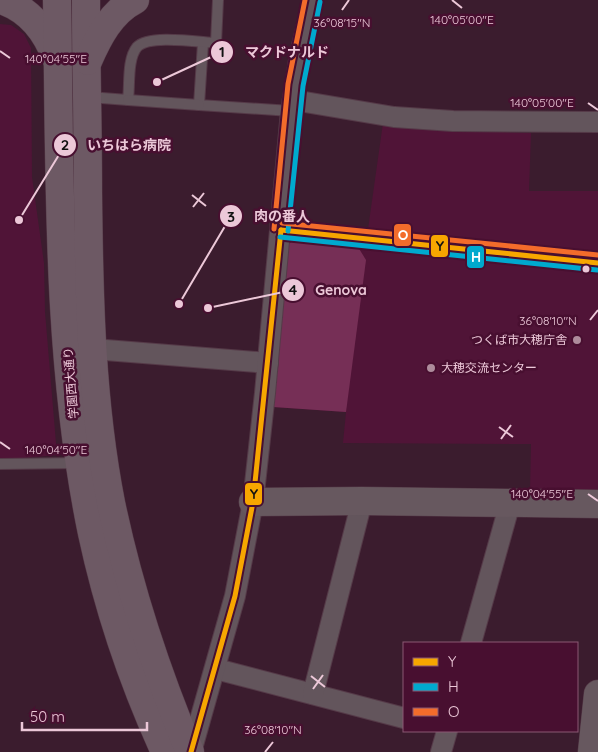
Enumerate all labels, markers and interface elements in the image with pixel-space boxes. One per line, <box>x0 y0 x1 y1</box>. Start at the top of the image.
text: 140°05'00"E <box>430 12 494 27</box>
text: 36°08'15"N <box>314 15 370 30</box>
callout: マクドナルド <box>210 38 339 67</box>
text: 1 <box>219 42 225 61</box>
text: マクドナルド <box>245 43 329 61</box>
text: 140°04'55"E <box>25 51 87 66</box>
text: 140°05'00"E <box>510 95 574 110</box>
callout: いちはら病院 <box>52 131 181 160</box>
text: 2 <box>61 135 69 154</box>
text: いちはら病院 <box>87 136 171 154</box>
callout: 肉の番人 <box>219 202 320 231</box>
text: 3 <box>227 207 235 226</box>
text: 肉の番人 <box>254 207 310 225</box>
line badge: O <box>393 223 412 247</box>
text: O <box>398 226 409 244</box>
line badge: Y <box>430 234 449 258</box>
text: Y <box>436 237 445 255</box>
line badge: H <box>466 245 485 269</box>
text: H <box>471 248 481 266</box>
unlabelled marker <box>581 264 591 274</box>
callout: Genova <box>280 275 377 304</box>
text: 4 <box>289 280 298 299</box>
text: Genova <box>315 281 367 299</box>
text: 36°08'10"N <box>519 313 577 328</box>
place label: つくば市大穂庁舎 <box>471 332 567 347</box>
marker: つくば市大穂庁舎 <box>571 334 583 346</box>
street label: 学園西大通り <box>60 347 81 420</box>
place label: 大穂交流センター <box>441 360 537 375</box>
marker: 大穂交流センター <box>425 362 437 374</box>
text: 140°04'50"E <box>25 442 87 457</box>
line badge: Y <box>244 482 263 506</box>
text: Y <box>250 485 259 503</box>
text: 140°04'55"E <box>511 486 573 501</box>
legend <box>403 642 578 732</box>
text: Y <box>448 652 457 671</box>
text: H <box>448 677 459 696</box>
scale bar <box>22 700 148 732</box>
text: O <box>448 702 460 721</box>
text: 50 m <box>30 707 65 726</box>
text: 36°08'10"N <box>244 722 302 737</box>

